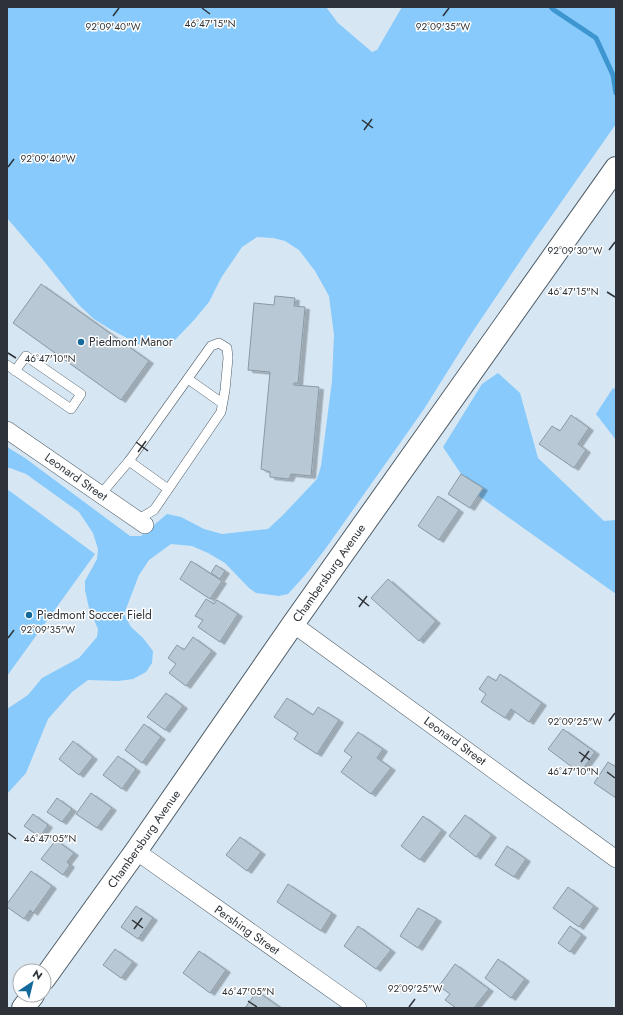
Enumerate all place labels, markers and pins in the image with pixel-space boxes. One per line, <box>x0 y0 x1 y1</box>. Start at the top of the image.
place label: Piedmont Manor <box>89 333 174 351</box>
marker: Piedmont Manor <box>76 337 86 347</box>
place label: Piedmont Soccer Field <box>37 606 152 624</box>
marker: Piedmont Soccer Field <box>24 610 34 620</box>

